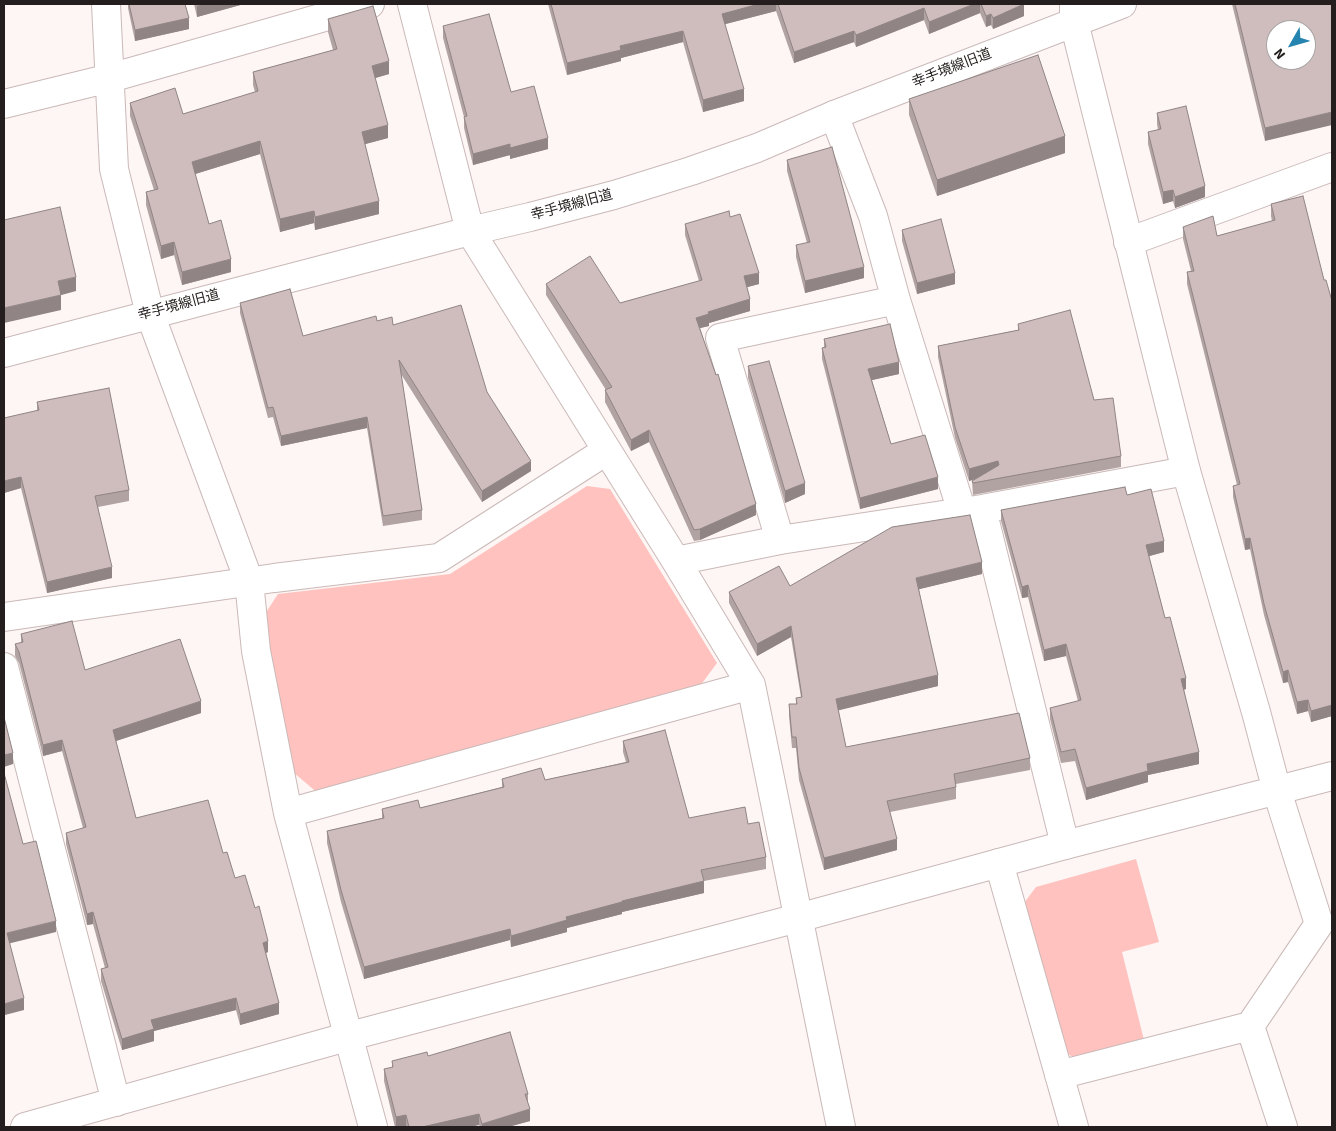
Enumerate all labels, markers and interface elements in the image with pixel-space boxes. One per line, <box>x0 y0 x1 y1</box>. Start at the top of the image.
north arrow <box>1266 20 1316 70</box>
text: N <box>1269 44 1291 63</box>
street label: 幸手境線旧道 <box>910 46 994 92</box>
street label: 幸手境線旧道 <box>529 187 615 225</box>
street label: 幸手境線旧道 <box>136 287 222 325</box>

